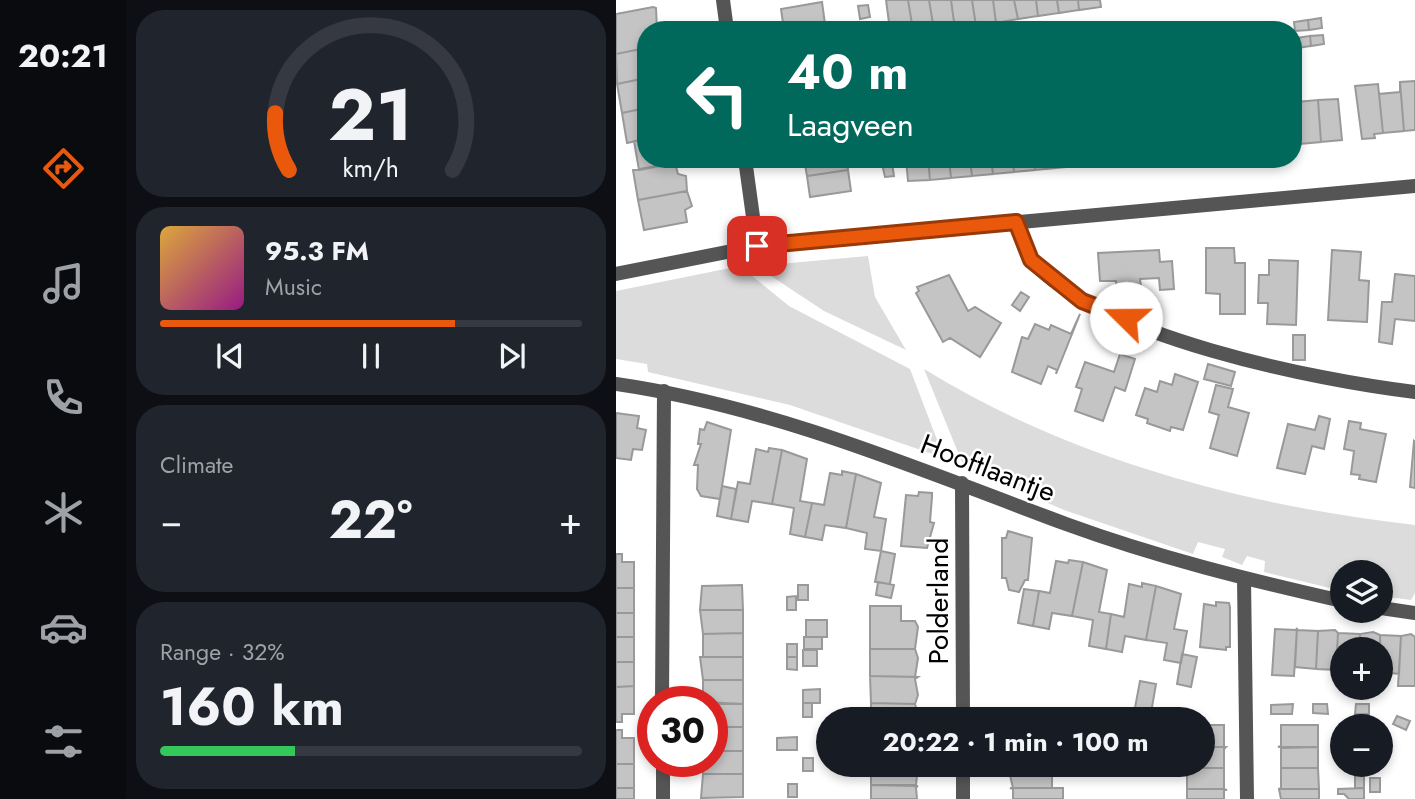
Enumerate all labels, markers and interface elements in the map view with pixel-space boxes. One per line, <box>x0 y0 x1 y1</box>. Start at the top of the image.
text: 20:21 <box>18 33 108 79</box>
text: 40 m <box>787 37 909 107</box>
icon: left <box>672 49 763 140</box>
text: 21 <box>329 62 413 167</box>
text: Laagveen <box>787 102 914 148</box>
icon: directions <box>39 144 88 193</box>
text: km/h <box>343 149 399 185</box>
pin <box>727 216 787 276</box>
icon: arrive <box>738 227 776 265</box>
text: 95.3 FM <box>265 232 369 270</box>
icon: music <box>39 259 88 308</box>
text: Music <box>265 270 322 304</box>
position arrow <box>1089 281 1163 355</box>
icon: previous <box>211 337 249 375</box>
icon: pause <box>352 337 390 375</box>
icon: next <box>493 337 531 375</box>
icon: phone <box>39 373 88 422</box>
street label: Hooftlaantje <box>915 423 1061 513</box>
text: Climate <box>160 448 233 482</box>
text: 22° <box>329 482 412 558</box>
icon: climate <box>39 488 88 537</box>
text: − <box>160 493 182 548</box>
text: + <box>559 493 582 548</box>
street label: Polderland <box>918 538 959 664</box>
map controls <box>1330 560 1393 777</box>
button: layers <box>1330 560 1393 623</box>
icon: car <box>39 603 88 652</box>
text: Range · 32% <box>160 635 285 669</box>
button: + <box>1330 637 1393 700</box>
text: 160 km <box>160 669 344 745</box>
speed limit sign: 30 <box>637 686 728 777</box>
button: − <box>1330 714 1393 777</box>
icon: filters <box>39 717 88 766</box>
text: 20:22 · 1 min · 100 m <box>883 723 1148 761</box>

